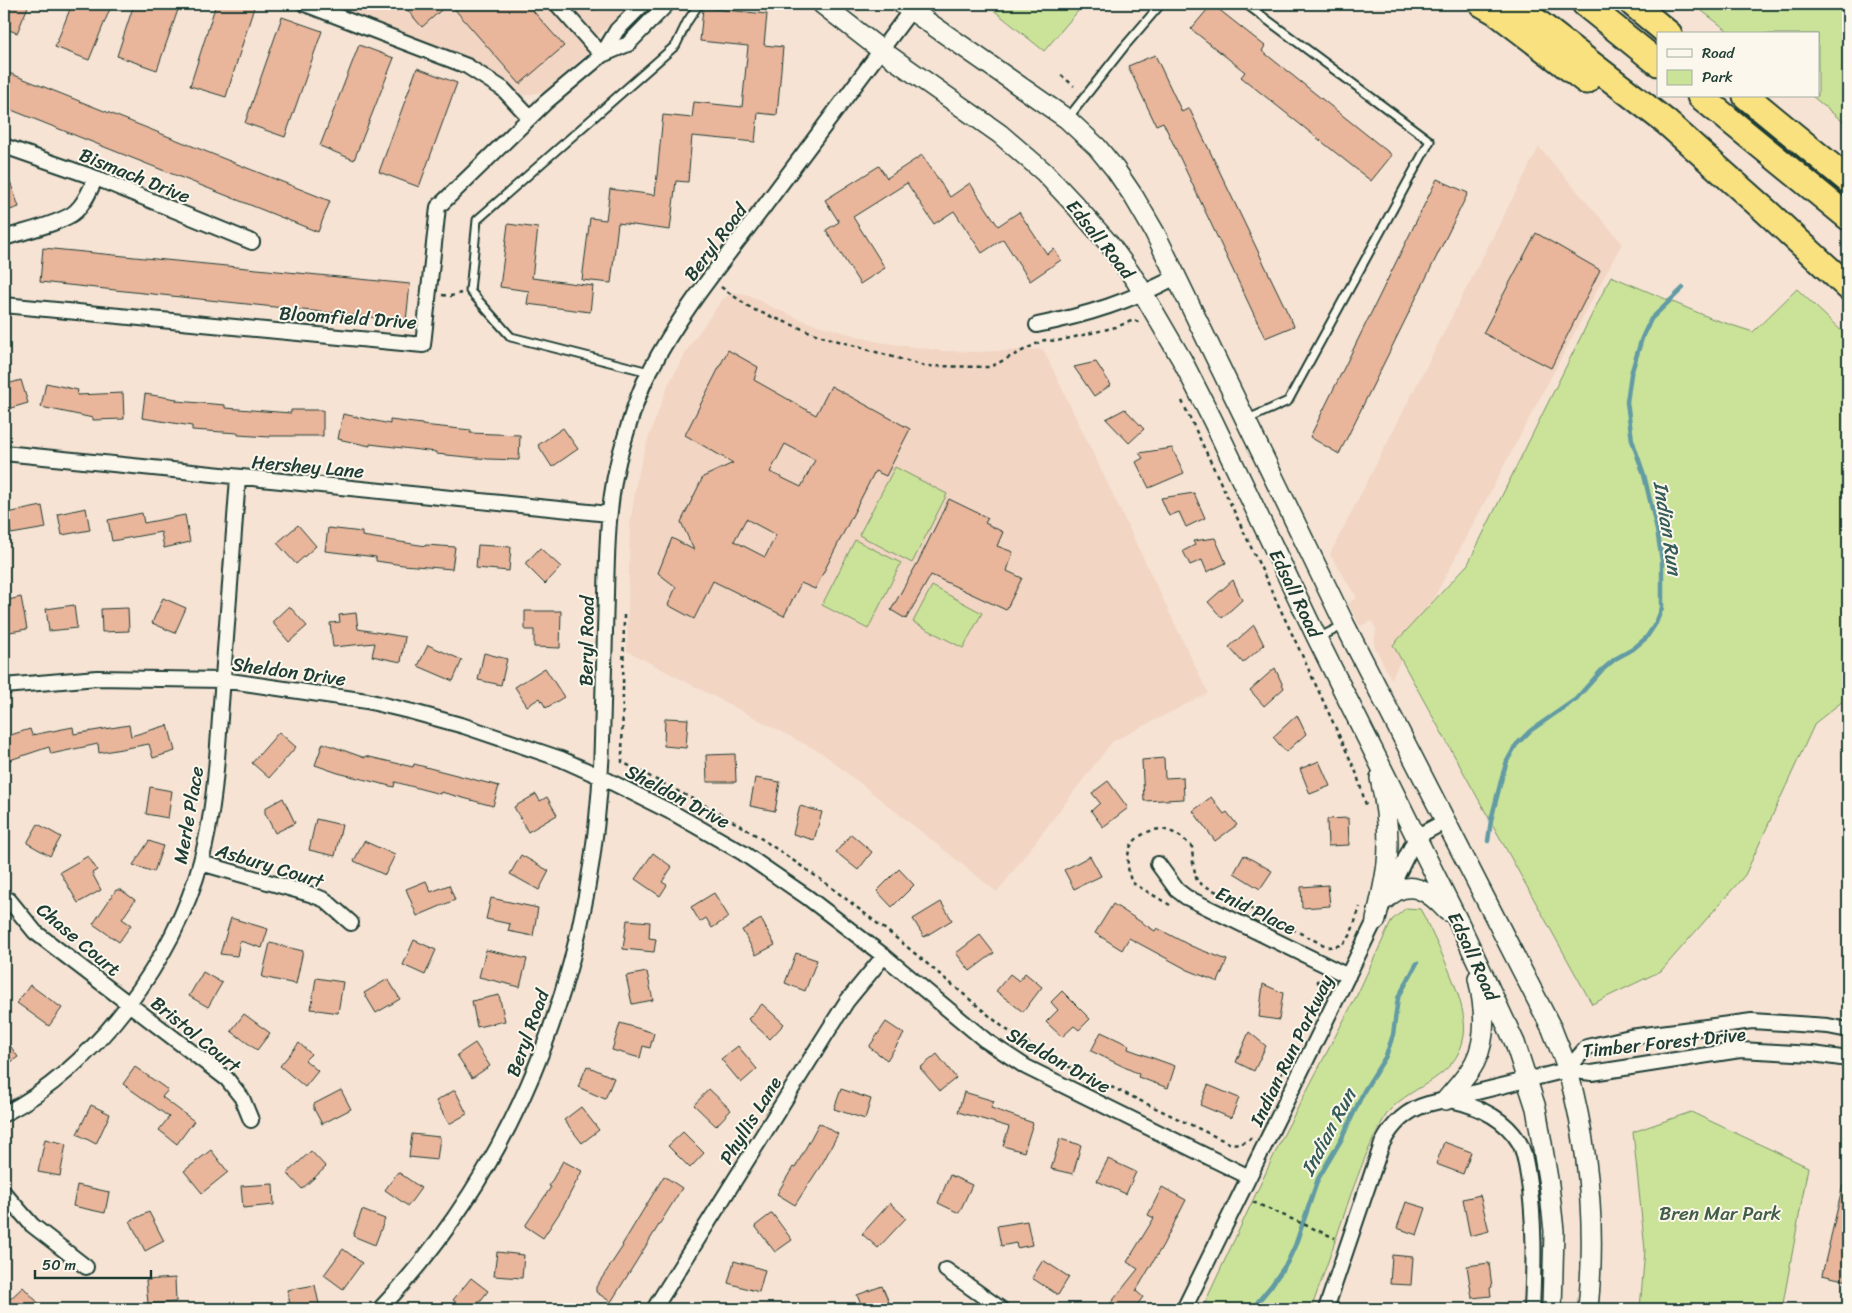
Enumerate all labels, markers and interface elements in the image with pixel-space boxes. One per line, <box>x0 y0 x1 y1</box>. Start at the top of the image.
legend <box>1657 32 1820 98</box>
text: Road <box>1702 40 1735 66</box>
text: Park <box>1702 64 1733 90</box>
street label: Bismach Drive <box>74 138 196 213</box>
street label: Edsall Road <box>1058 192 1144 288</box>
street label: Beryl Road <box>675 195 757 288</box>
street label: Bloomfield Drive <box>278 296 418 339</box>
street label: Hershey Lane <box>250 445 366 488</box>
water label: Indian Run <box>1643 478 1693 580</box>
street label: Edsall Road <box>1260 543 1332 644</box>
street label: Beryl Road <box>569 593 604 687</box>
street label: Sheldon Drive <box>230 647 348 696</box>
street label: Sheldon Drive <box>619 755 736 838</box>
street label: Merle Place <box>164 763 213 866</box>
street label: Asbury Court <box>211 833 329 898</box>
street label: Enid Place <box>1210 877 1302 944</box>
street label: Chase Court <box>29 894 128 985</box>
street label: Edsall Road <box>1438 906 1509 1007</box>
street label: Indian Run Parkway <box>1244 970 1338 1130</box>
street label: Beryl Road <box>496 983 559 1081</box>
street label: Bristol Court <box>143 987 249 1082</box>
street label: Sheldon Drive <box>1001 1018 1117 1103</box>
street label: Timber Forest Drive <box>1581 1018 1747 1067</box>
street label: Phyllis Lane <box>710 1070 791 1171</box>
water label: Indian Run <box>1295 1085 1361 1179</box>
park label: Bren Mar Park <box>1659 1197 1781 1230</box>
scale bar <box>35 1248 151 1280</box>
text: 50 m <box>42 1252 77 1278</box>

